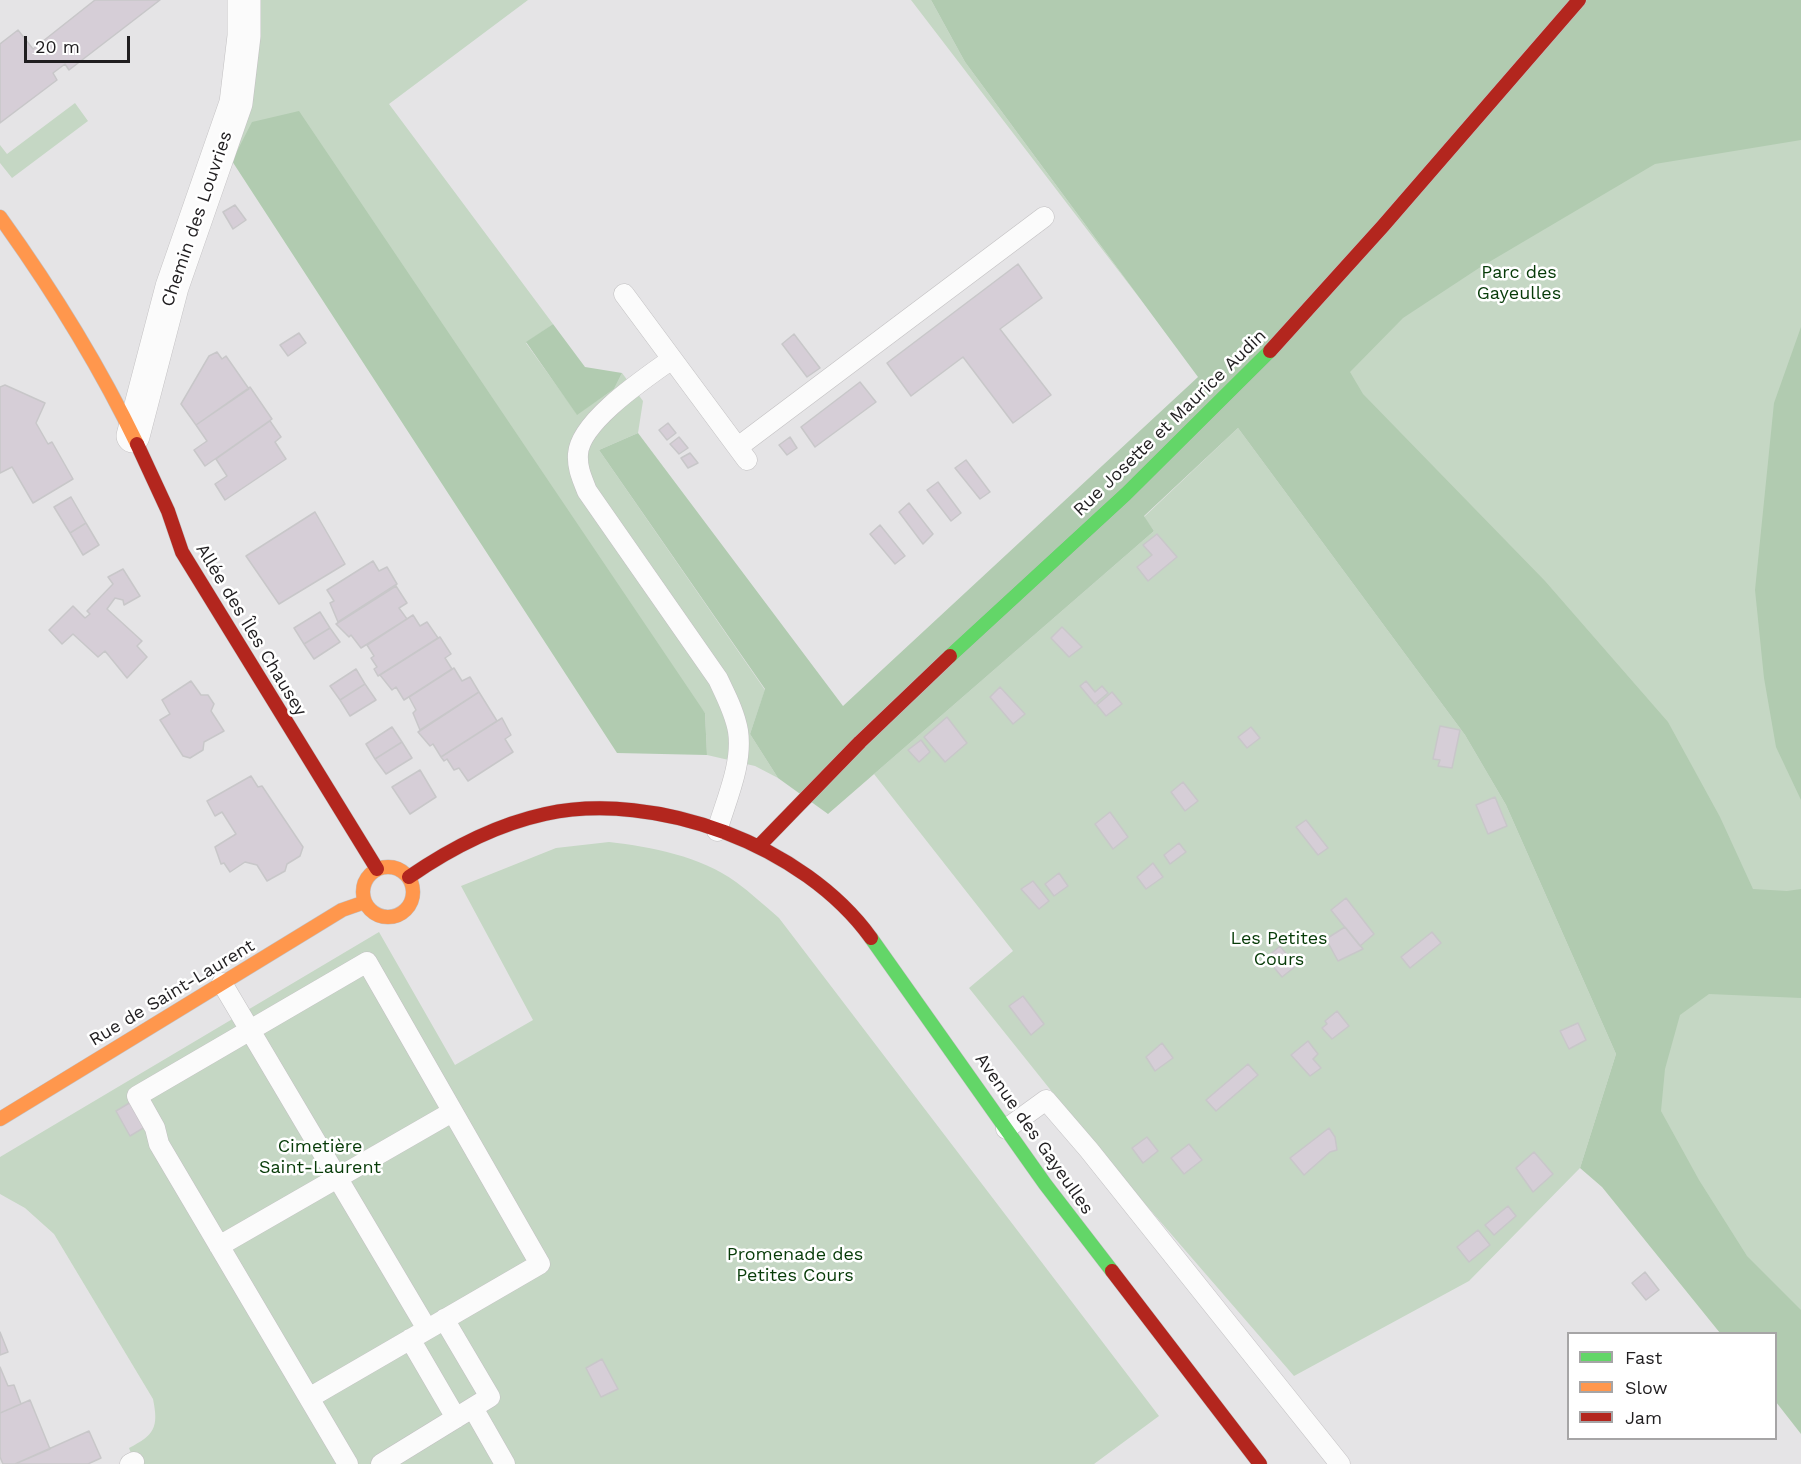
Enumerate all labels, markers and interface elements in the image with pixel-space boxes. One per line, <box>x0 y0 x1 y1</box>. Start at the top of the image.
scale bar <box>27 24 134 62</box>
text: 20 m <box>35 36 80 57</box>
street label: Chemin des Louvries <box>157 128 237 310</box>
park label: Parc des Gayeulles <box>1477 262 1561 304</box>
street label: Rue Josette et Maurice Audin <box>1069 325 1271 521</box>
street label: Allée des Îles Chausey <box>191 540 311 720</box>
park label: Les Petites Cours <box>1230 928 1328 970</box>
street label: Rue de Saint-Laurent <box>85 935 259 1051</box>
street label: Avenue des Gayeulles <box>970 1049 1098 1219</box>
park label: Cimetière Saint-Laurent <box>259 1136 381 1178</box>
park label: Promenade des Petites Cours <box>727 1244 863 1286</box>
legend <box>1567 1332 1777 1440</box>
text: Fast <box>1625 1347 1662 1368</box>
text: Slow <box>1625 1377 1668 1398</box>
text: Jam <box>1625 1407 1662 1428</box>

